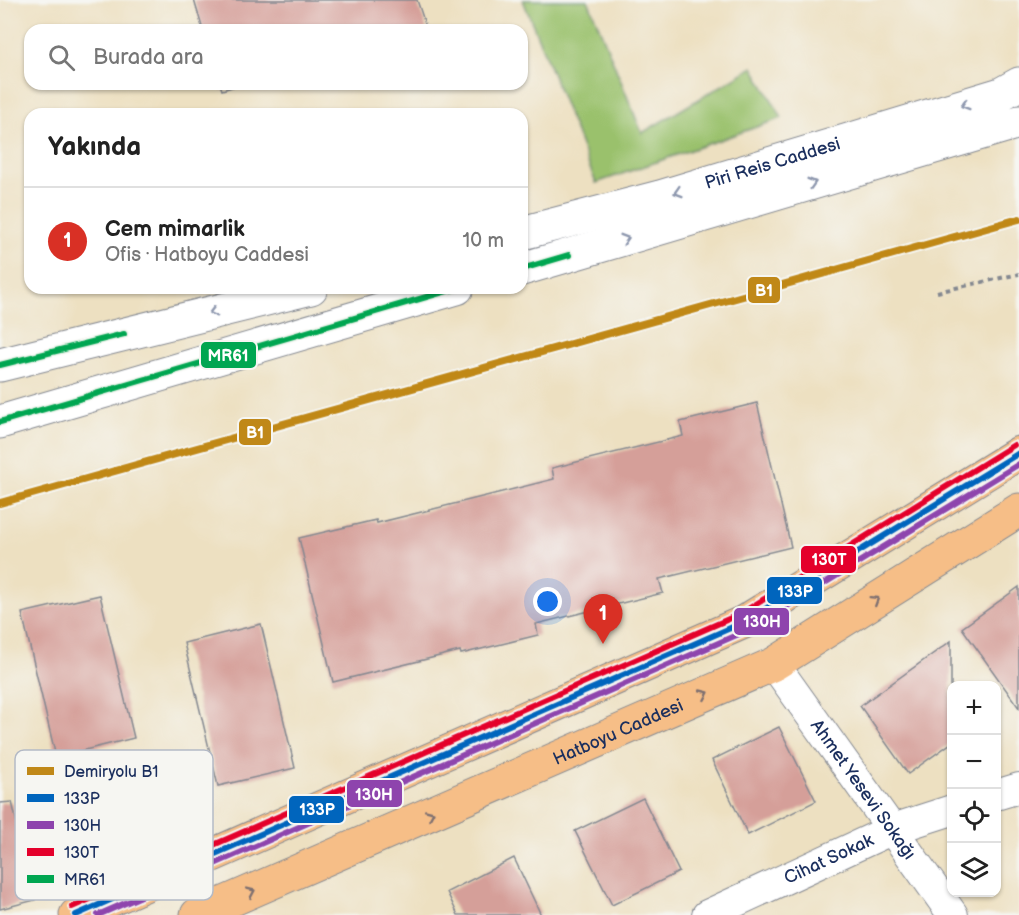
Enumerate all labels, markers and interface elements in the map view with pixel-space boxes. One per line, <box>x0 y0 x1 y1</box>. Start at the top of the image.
search box <box>24 24 528 90</box>
icon: search <box>45 41 78 74</box>
text: Burada ara <box>93 44 204 71</box>
one-way arrow <box>960 98 971 110</box>
text: Yakında <box>48 132 141 163</box>
street label: Piri Reis Caddesi <box>702 133 843 193</box>
one-way arrow <box>806 178 817 190</box>
one-way arrow <box>673 185 684 197</box>
text: Cem mimarlik <box>105 216 245 243</box>
text: 1 <box>63 229 72 253</box>
text: 10 m <box>463 229 504 253</box>
one-way arrow <box>619 234 630 246</box>
text: Ofis · Hatboyu Caddesi <box>105 243 309 267</box>
line badge: B1 <box>747 276 781 304</box>
text: B1 <box>755 282 773 301</box>
one-way arrow <box>208 305 218 318</box>
line badge: MR61 <box>200 341 257 369</box>
text: MR61 <box>207 347 249 366</box>
line badge: B1 <box>238 418 272 446</box>
text: B1 <box>246 424 264 443</box>
line badge: 130T <box>800 545 857 574</box>
text: 130T <box>811 551 847 570</box>
line badge: 133P <box>766 576 823 605</box>
text: 133P <box>777 583 813 602</box>
your location <box>533 587 562 616</box>
pin: 1 <box>584 594 622 644</box>
one-way arrow <box>869 596 879 608</box>
line badge: 130H <box>733 607 790 636</box>
text: 130H <box>743 613 781 632</box>
map controls <box>947 681 1001 897</box>
button: + <box>947 681 1001 735</box>
one-way arrow <box>698 689 709 701</box>
street label: Hatboyu Caddesi <box>550 694 686 769</box>
street label: Ahmet Yesevi Sokağı <box>806 715 920 863</box>
button: − <box>947 735 1001 789</box>
legend <box>15 750 213 900</box>
text: Demiryolu B1 <box>64 763 158 782</box>
line badge: 130H <box>346 779 403 808</box>
text: 130H <box>355 786 393 805</box>
button: locate <box>947 789 1001 843</box>
text: 133P <box>64 790 100 809</box>
line badge: 133P <box>288 795 345 824</box>
text: 133P <box>299 801 335 820</box>
one-way arrow <box>423 809 434 821</box>
text: 130H <box>64 817 101 836</box>
street label: Cihat Sokak <box>781 829 877 888</box>
button: layers <box>947 843 1001 897</box>
text: 130T <box>64 844 99 863</box>
text: MR61 <box>64 871 105 890</box>
one-way arrow <box>245 887 256 899</box>

